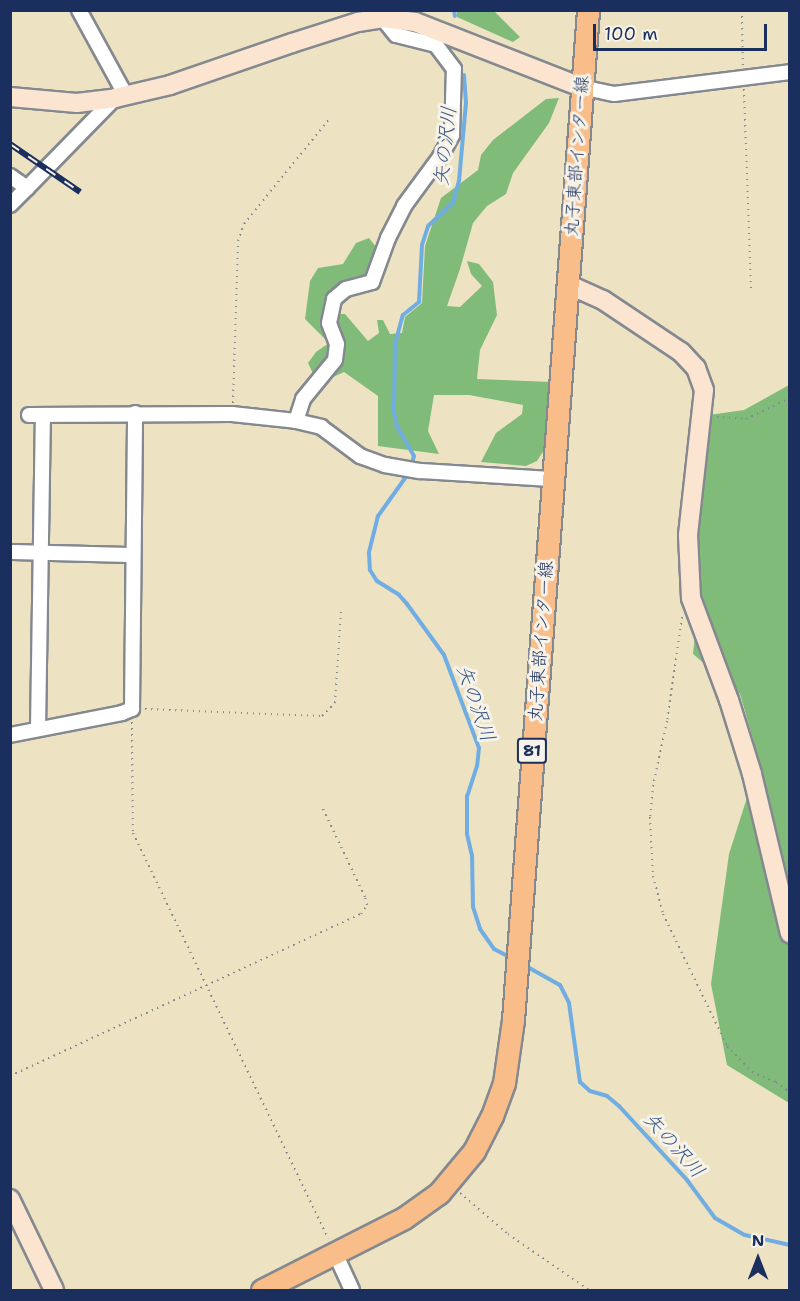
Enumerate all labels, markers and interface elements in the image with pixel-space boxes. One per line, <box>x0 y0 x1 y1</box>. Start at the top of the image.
scale bar <box>596 12 770 50</box>
text: 100 m <box>604 22 658 46</box>
street label: 丸子東部インター線 <box>561 74 593 238</box>
water label: 矢の沢川 <box>429 105 461 187</box>
street label: 丸子東部インター線 <box>525 559 557 723</box>
water label: 矢の沢川 <box>452 661 500 745</box>
road number: 81 <box>516 738 548 764</box>
water label: 矢の沢川 <box>638 1107 710 1183</box>
north arrow <box>728 1229 788 1289</box>
text: N <box>752 1230 764 1251</box>

